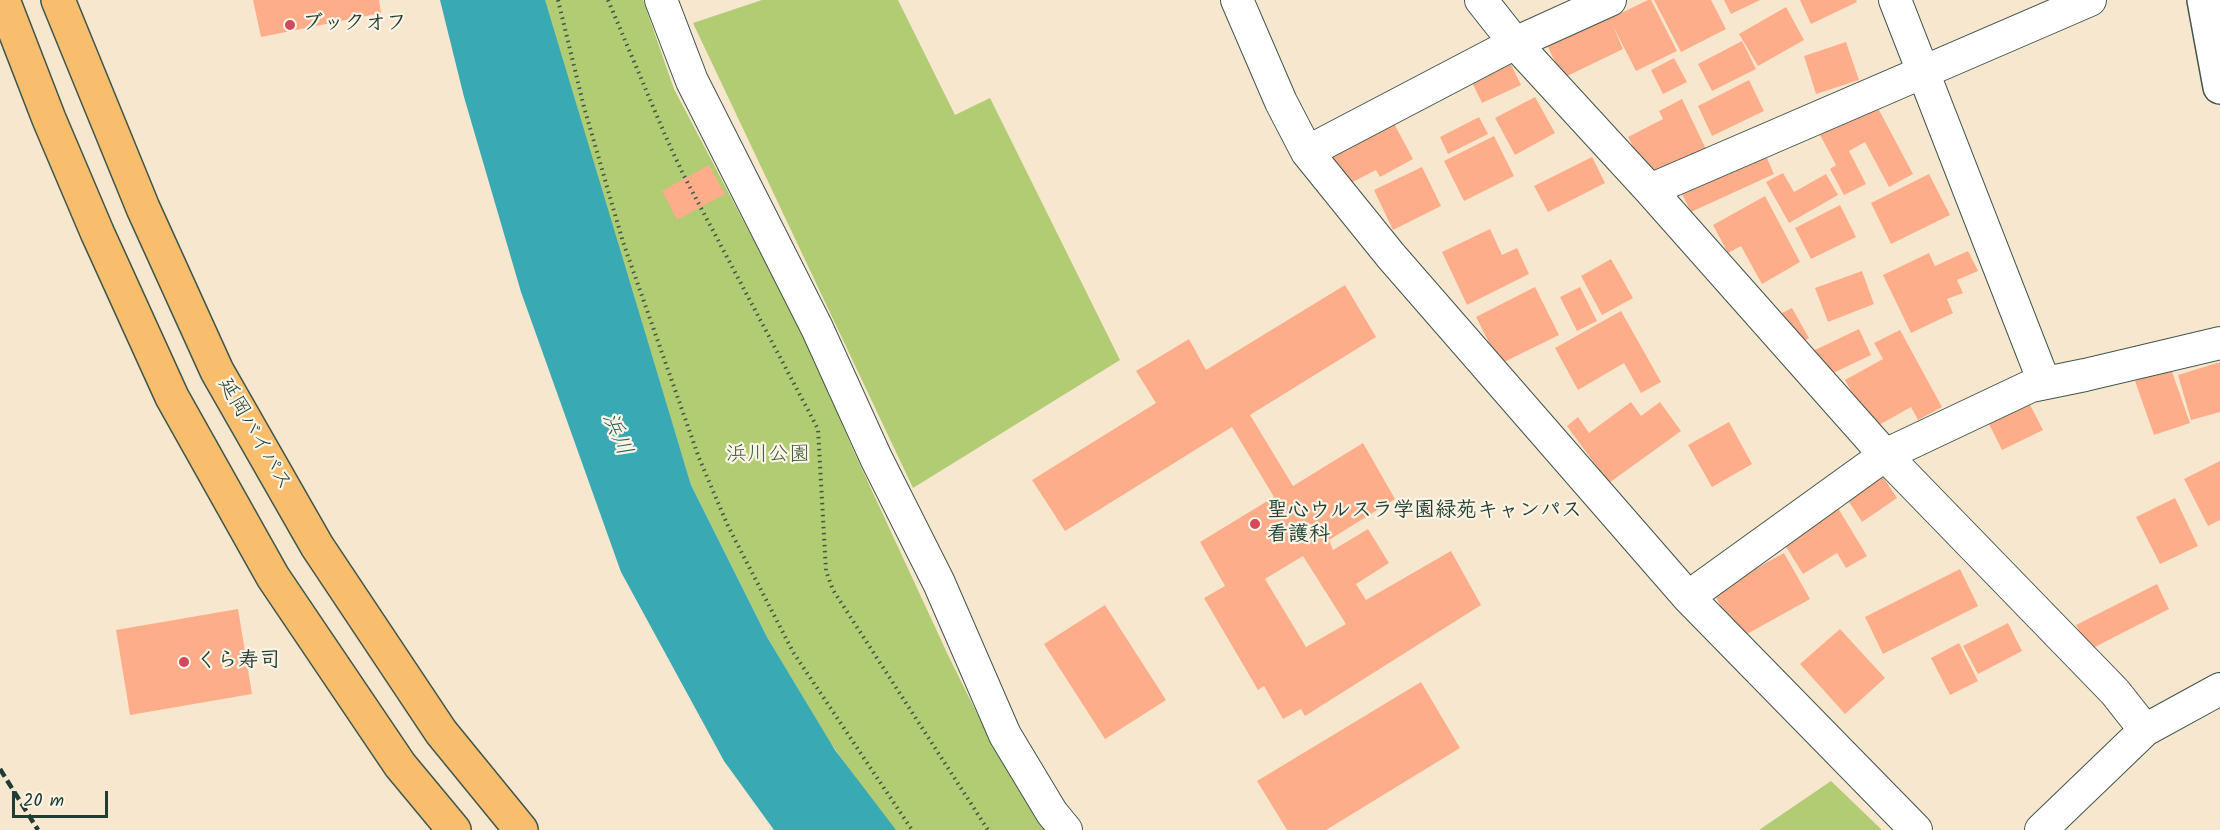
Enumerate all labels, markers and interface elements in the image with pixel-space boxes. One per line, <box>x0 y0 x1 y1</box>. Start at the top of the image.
place label: ブックオフ <box>302 12 407 38</box>
marker: ブックオフ <box>283 18 297 32</box>
street label: 延岡バイパス <box>211 374 295 496</box>
water label: 浜川 <box>594 410 636 460</box>
park label: 浜川公園 <box>726 443 810 469</box>
place label: 聖心ウルスラ学園緑苑キャンパス 看護科 <box>1267 499 1582 549</box>
marker: 聖心ウルスラ学園緑苑キャンパス 看護科 <box>1248 517 1262 531</box>
place label: くら寿司 <box>196 649 280 675</box>
marker: くら寿司 <box>177 655 191 669</box>
scale bar <box>15 779 111 817</box>
text: 20 m <box>23 787 64 816</box>

